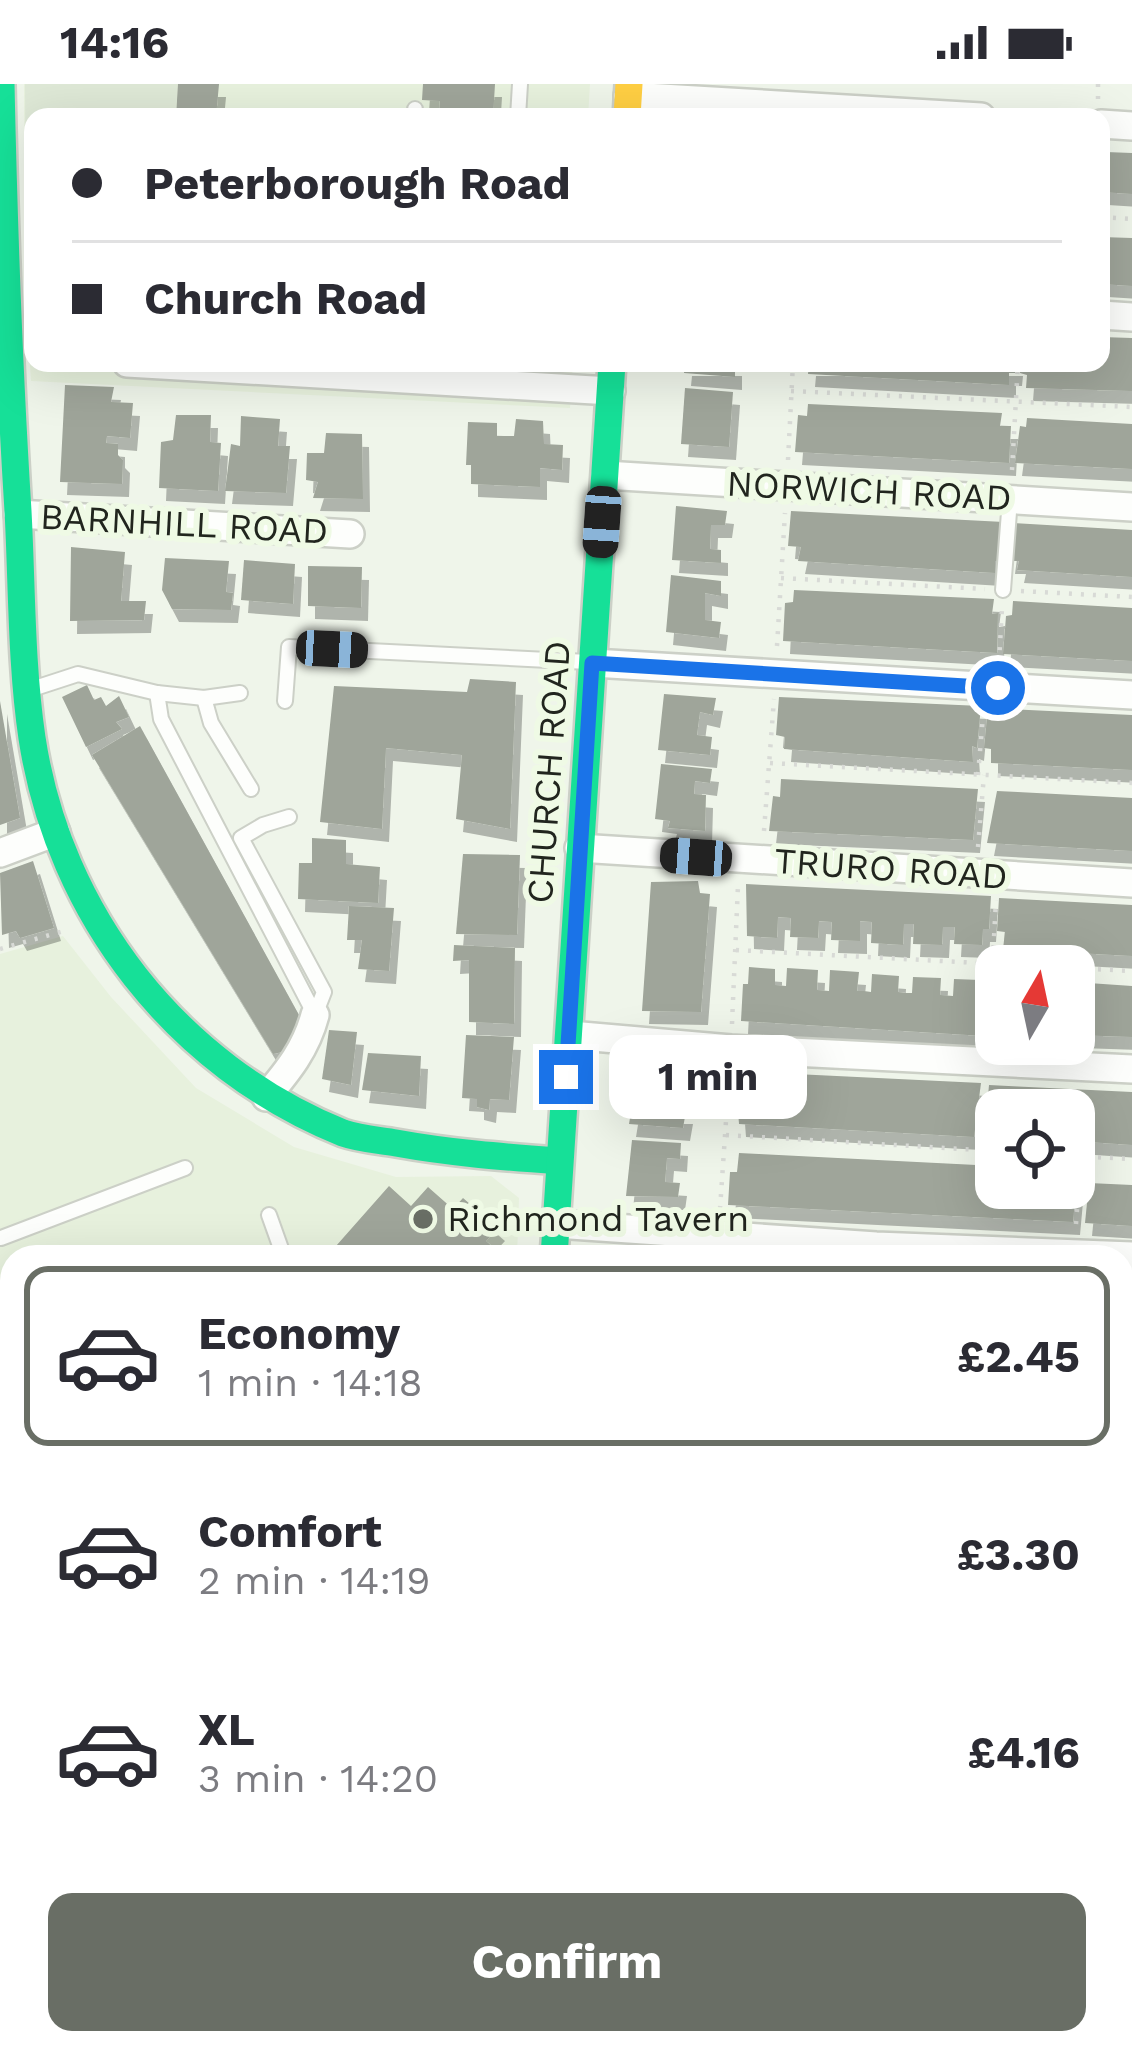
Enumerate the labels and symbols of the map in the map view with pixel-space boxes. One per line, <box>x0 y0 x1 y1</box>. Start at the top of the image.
street label: NORWICH ROAD <box>725 463 1013 519</box>
car <box>582 485 622 559</box>
street label: BARNHILL ROAD <box>39 495 329 553</box>
car <box>295 629 369 669</box>
street label: CHURCH ROAD <box>519 639 579 905</box>
route start <box>971 661 1025 715</box>
car <box>659 837 733 877</box>
street label: TRURO ROAD <box>773 840 1009 898</box>
north arrow <box>975 945 1095 1065</box>
callout: 1 min <box>608 1035 806 1119</box>
route end <box>539 1050 593 1104</box>
place label: Richmond Tavern <box>447 1198 749 1240</box>
marker: Richmond Tavern <box>410 1206 436 1232</box>

